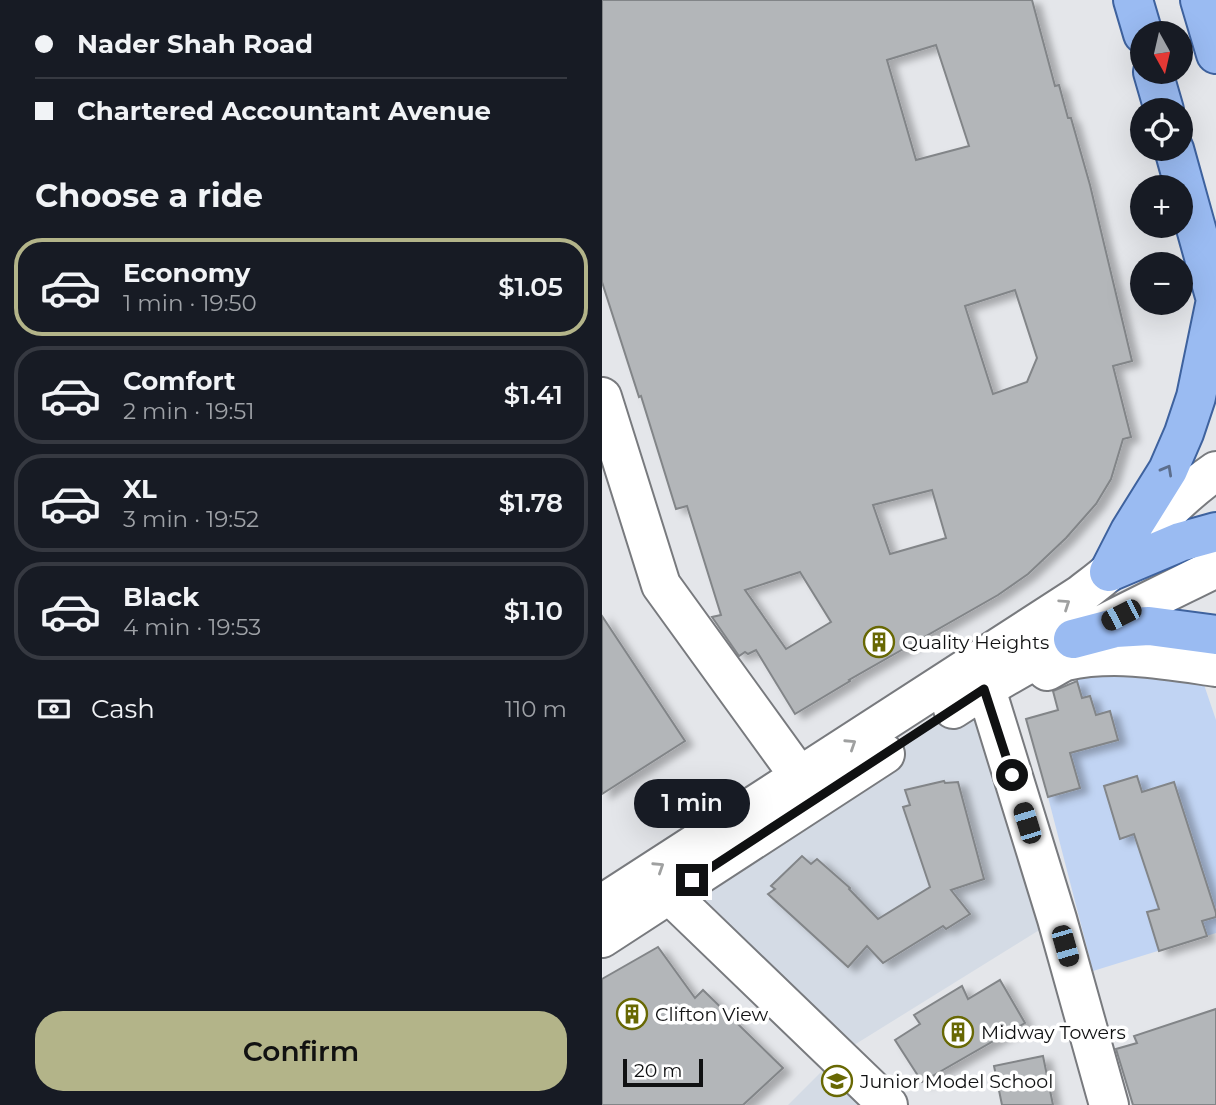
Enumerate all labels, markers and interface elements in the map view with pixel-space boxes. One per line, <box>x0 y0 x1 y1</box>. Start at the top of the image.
north arrow <box>1130 21 1194 84</box>
map controls <box>1130 21 1193 315</box>
text: Nader Shah Road <box>77 28 313 60</box>
text: Chartered Accountant Avenue <box>77 95 491 127</box>
button: locate <box>1130 98 1193 161</box>
button: + <box>1130 175 1193 238</box>
text: Choose a ride <box>35 176 263 215</box>
button: − <box>1130 252 1193 315</box>
icon: car <box>39 256 102 319</box>
text: Economy <box>123 257 250 289</box>
text: $1.05 <box>498 271 563 303</box>
text: 1 min · 19:50 <box>123 289 257 317</box>
icon: car <box>39 364 102 427</box>
text: Comfort <box>123 365 235 397</box>
text: $1.41 <box>504 379 563 411</box>
text: 2 min · 19:51 <box>123 397 255 425</box>
one-way arrow <box>1159 465 1172 477</box>
icon: car <box>39 472 102 535</box>
text: XL <box>123 473 157 505</box>
text: $1.78 <box>499 487 563 519</box>
text: 3 min · 19:52 <box>123 505 259 533</box>
icon: car <box>39 580 102 643</box>
text: Black <box>123 581 199 613</box>
text: $1.10 <box>504 595 563 627</box>
car <box>1098 596 1145 634</box>
one-way arrow <box>1057 600 1070 613</box>
text: 4 min · 19:53 <box>123 613 261 641</box>
building icon: Quality Heights <box>862 625 896 659</box>
place label: Quality Heights <box>902 631 1049 654</box>
icon: cash <box>35 690 73 728</box>
text: Cash <box>91 693 155 725</box>
text: 110 m <box>505 695 567 723</box>
one-way arrow <box>843 740 856 753</box>
route start <box>996 759 1028 791</box>
callout: 1 min <box>634 778 750 828</box>
text: 1 min <box>661 789 723 817</box>
car <box>1011 800 1044 846</box>
one-way arrow <box>652 863 665 876</box>
route end <box>676 864 708 896</box>
car <box>1050 923 1081 969</box>
building icon: Clifton View <box>615 997 649 1031</box>
place label: Clifton View <box>655 1003 769 1026</box>
button: Confirm <box>35 1011 567 1091</box>
building icon: Midway Towers <box>941 1015 975 1049</box>
place label: Midway Towers <box>981 1021 1126 1044</box>
scale bar <box>623 1056 704 1088</box>
text: 20 m <box>634 1059 682 1082</box>
school or university icon: Junior Model School <box>820 1064 854 1098</box>
place label: Junior Model School <box>859 1070 1053 1093</box>

